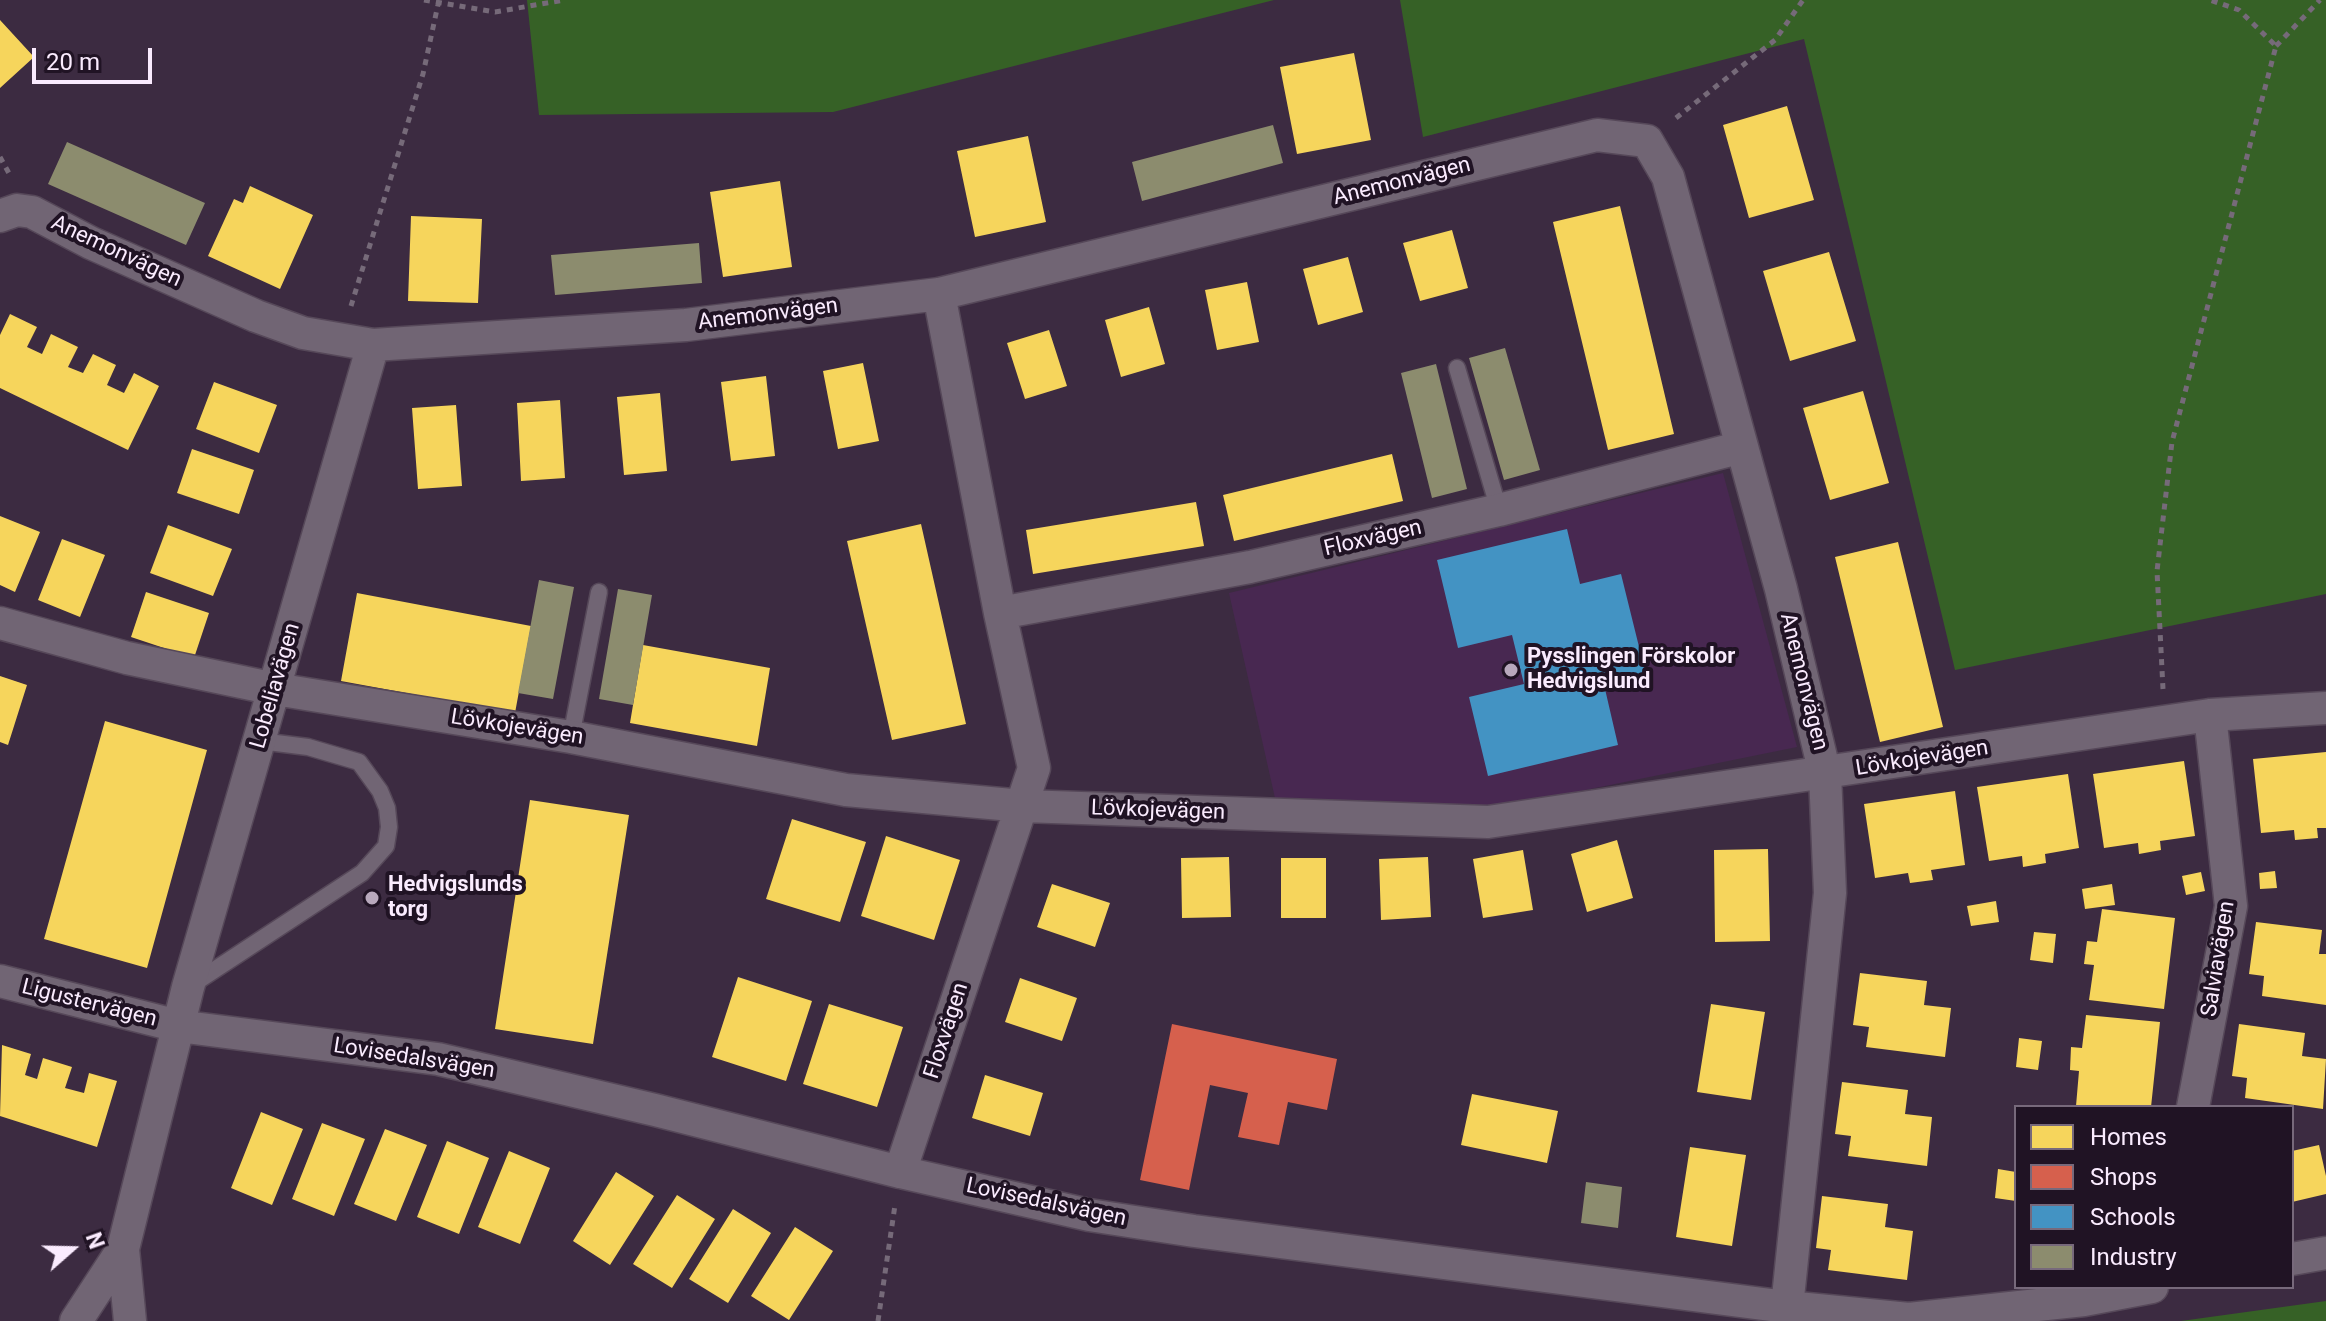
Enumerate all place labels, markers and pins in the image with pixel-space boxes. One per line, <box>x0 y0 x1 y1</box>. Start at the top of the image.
place label: Pysslingen Förskolor Hedvigslund <box>1527 644 1735 696</box>
marker: Pysslingen Förskolor Hedvigslund <box>1502 661 1520 679</box>
place label: Hedvigslunds torg <box>388 872 523 924</box>
marker: Hedvigslunds torg <box>363 889 381 907</box>

